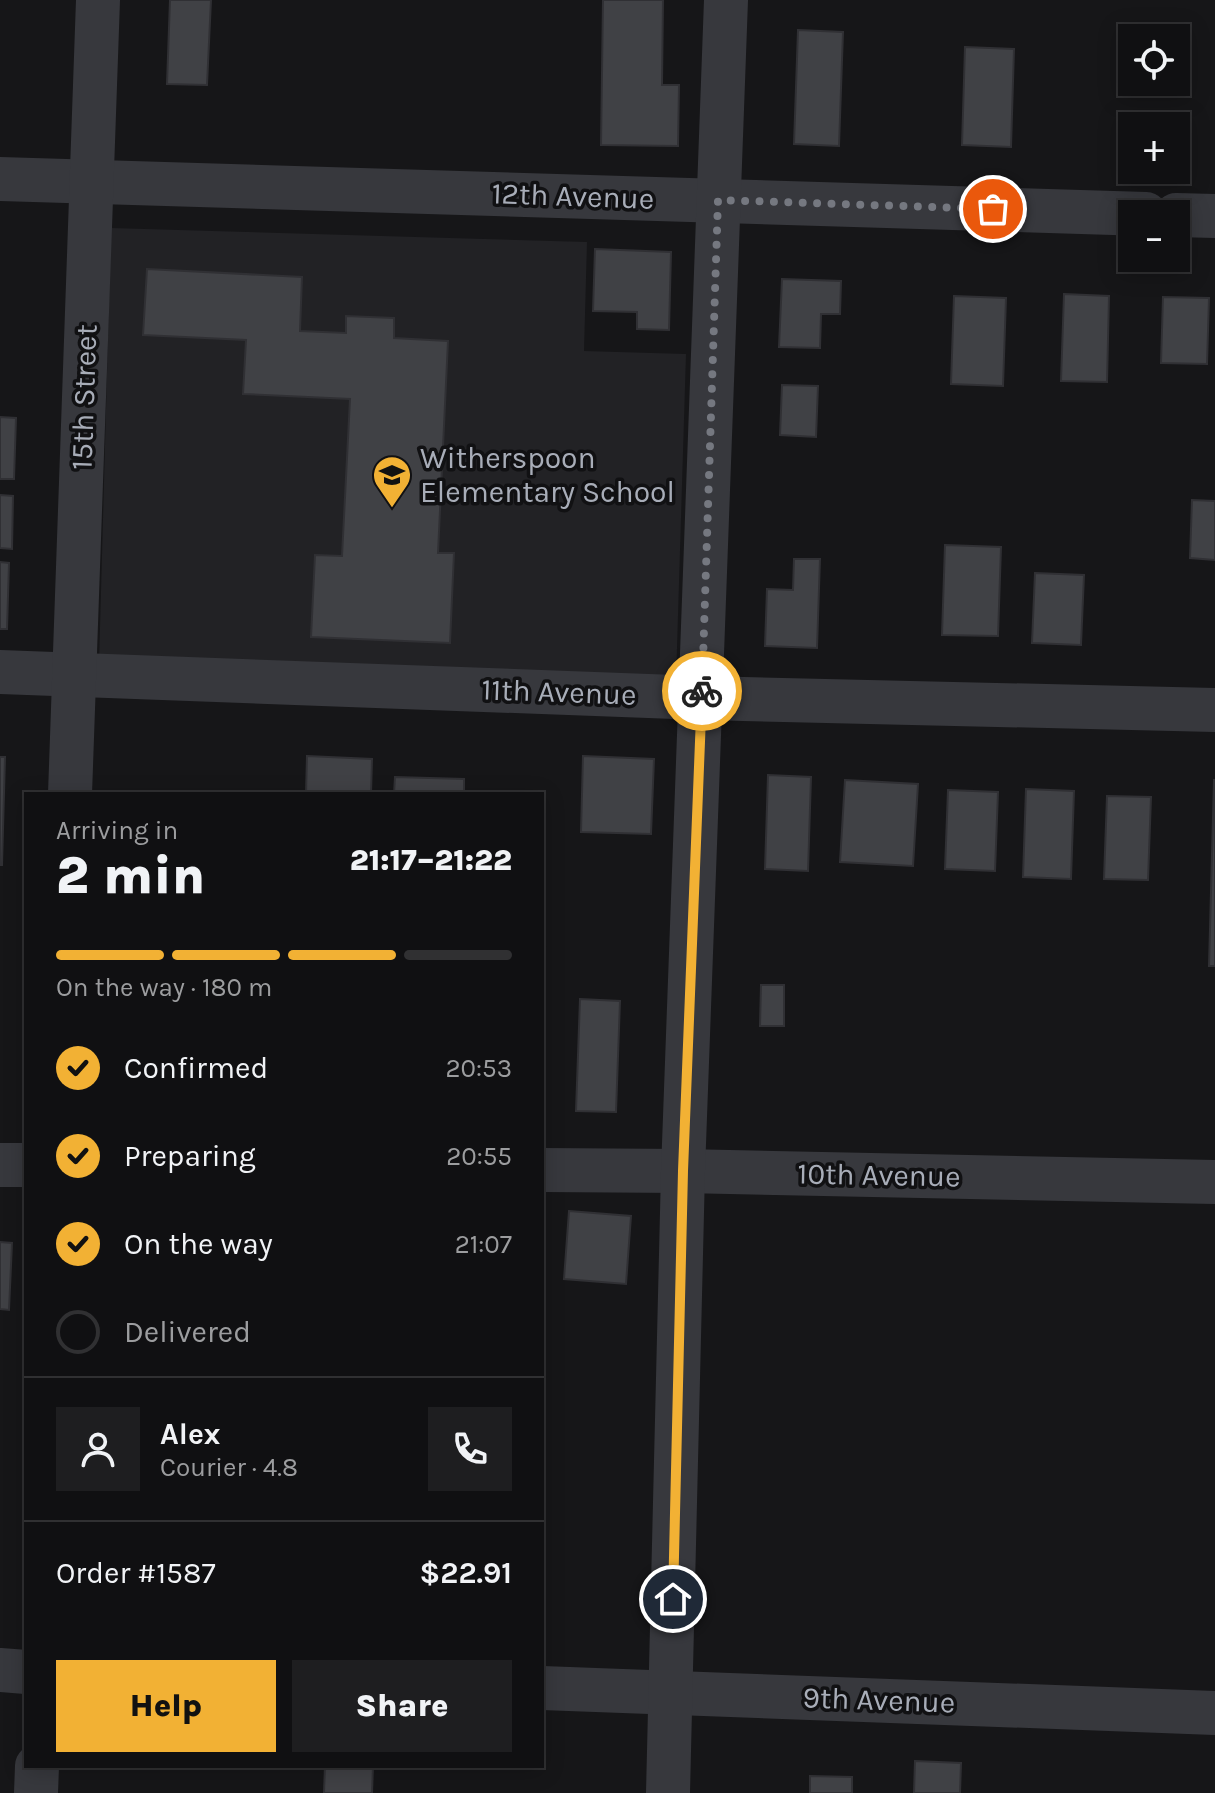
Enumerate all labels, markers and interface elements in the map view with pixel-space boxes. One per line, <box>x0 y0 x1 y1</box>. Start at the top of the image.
map controls <box>1118 24 1190 272</box>
button: locate <box>1118 24 1190 96</box>
button: + <box>1118 112 1190 184</box>
street label: 12th Avenue <box>491 175 655 217</box>
pin <box>959 175 1027 243</box>
icon: bag <box>971 187 1015 231</box>
button: − <box>1118 200 1190 272</box>
street label: 15th Street <box>63 324 105 470</box>
place label: Witherspoon Elementary School <box>420 440 675 510</box>
school or university icon: Witherspoon Elementary School <box>371 454 413 509</box>
courier <box>662 651 742 731</box>
icon: bike <box>680 669 724 713</box>
street label: 11th Avenue <box>481 671 637 713</box>
text: Arriving in <box>56 815 178 846</box>
text: 21:17–21:22 <box>350 842 512 878</box>
text: 2 min <box>56 845 205 906</box>
text: On the way · 180 m <box>56 972 272 1003</box>
icon: check <box>56 1046 100 1090</box>
text: Confirmed <box>124 1050 268 1086</box>
text: 20:53 <box>445 1053 512 1084</box>
icon: check <box>56 1134 100 1178</box>
text: Preparing <box>124 1138 256 1174</box>
text: 20:55 <box>446 1141 512 1172</box>
street label: 10th Avenue <box>797 1156 961 1194</box>
icon: check <box>56 1222 100 1266</box>
text: On the way <box>124 1226 273 1262</box>
text: 21:07 <box>455 1229 512 1260</box>
text: Delivered <box>124 1314 251 1350</box>
button: person <box>56 1407 140 1491</box>
button: phone <box>428 1407 512 1491</box>
text: Alex <box>160 1416 220 1452</box>
text: Courier · 4.8 <box>160 1452 298 1483</box>
text: Order #1587 <box>56 1555 216 1591</box>
text: $22.91 <box>420 1555 512 1591</box>
pin <box>639 1565 707 1633</box>
icon: home <box>651 1577 695 1621</box>
button: Help <box>56 1660 276 1752</box>
button: Share <box>292 1660 512 1752</box>
street label: 9th Avenue <box>802 1679 956 1721</box>

